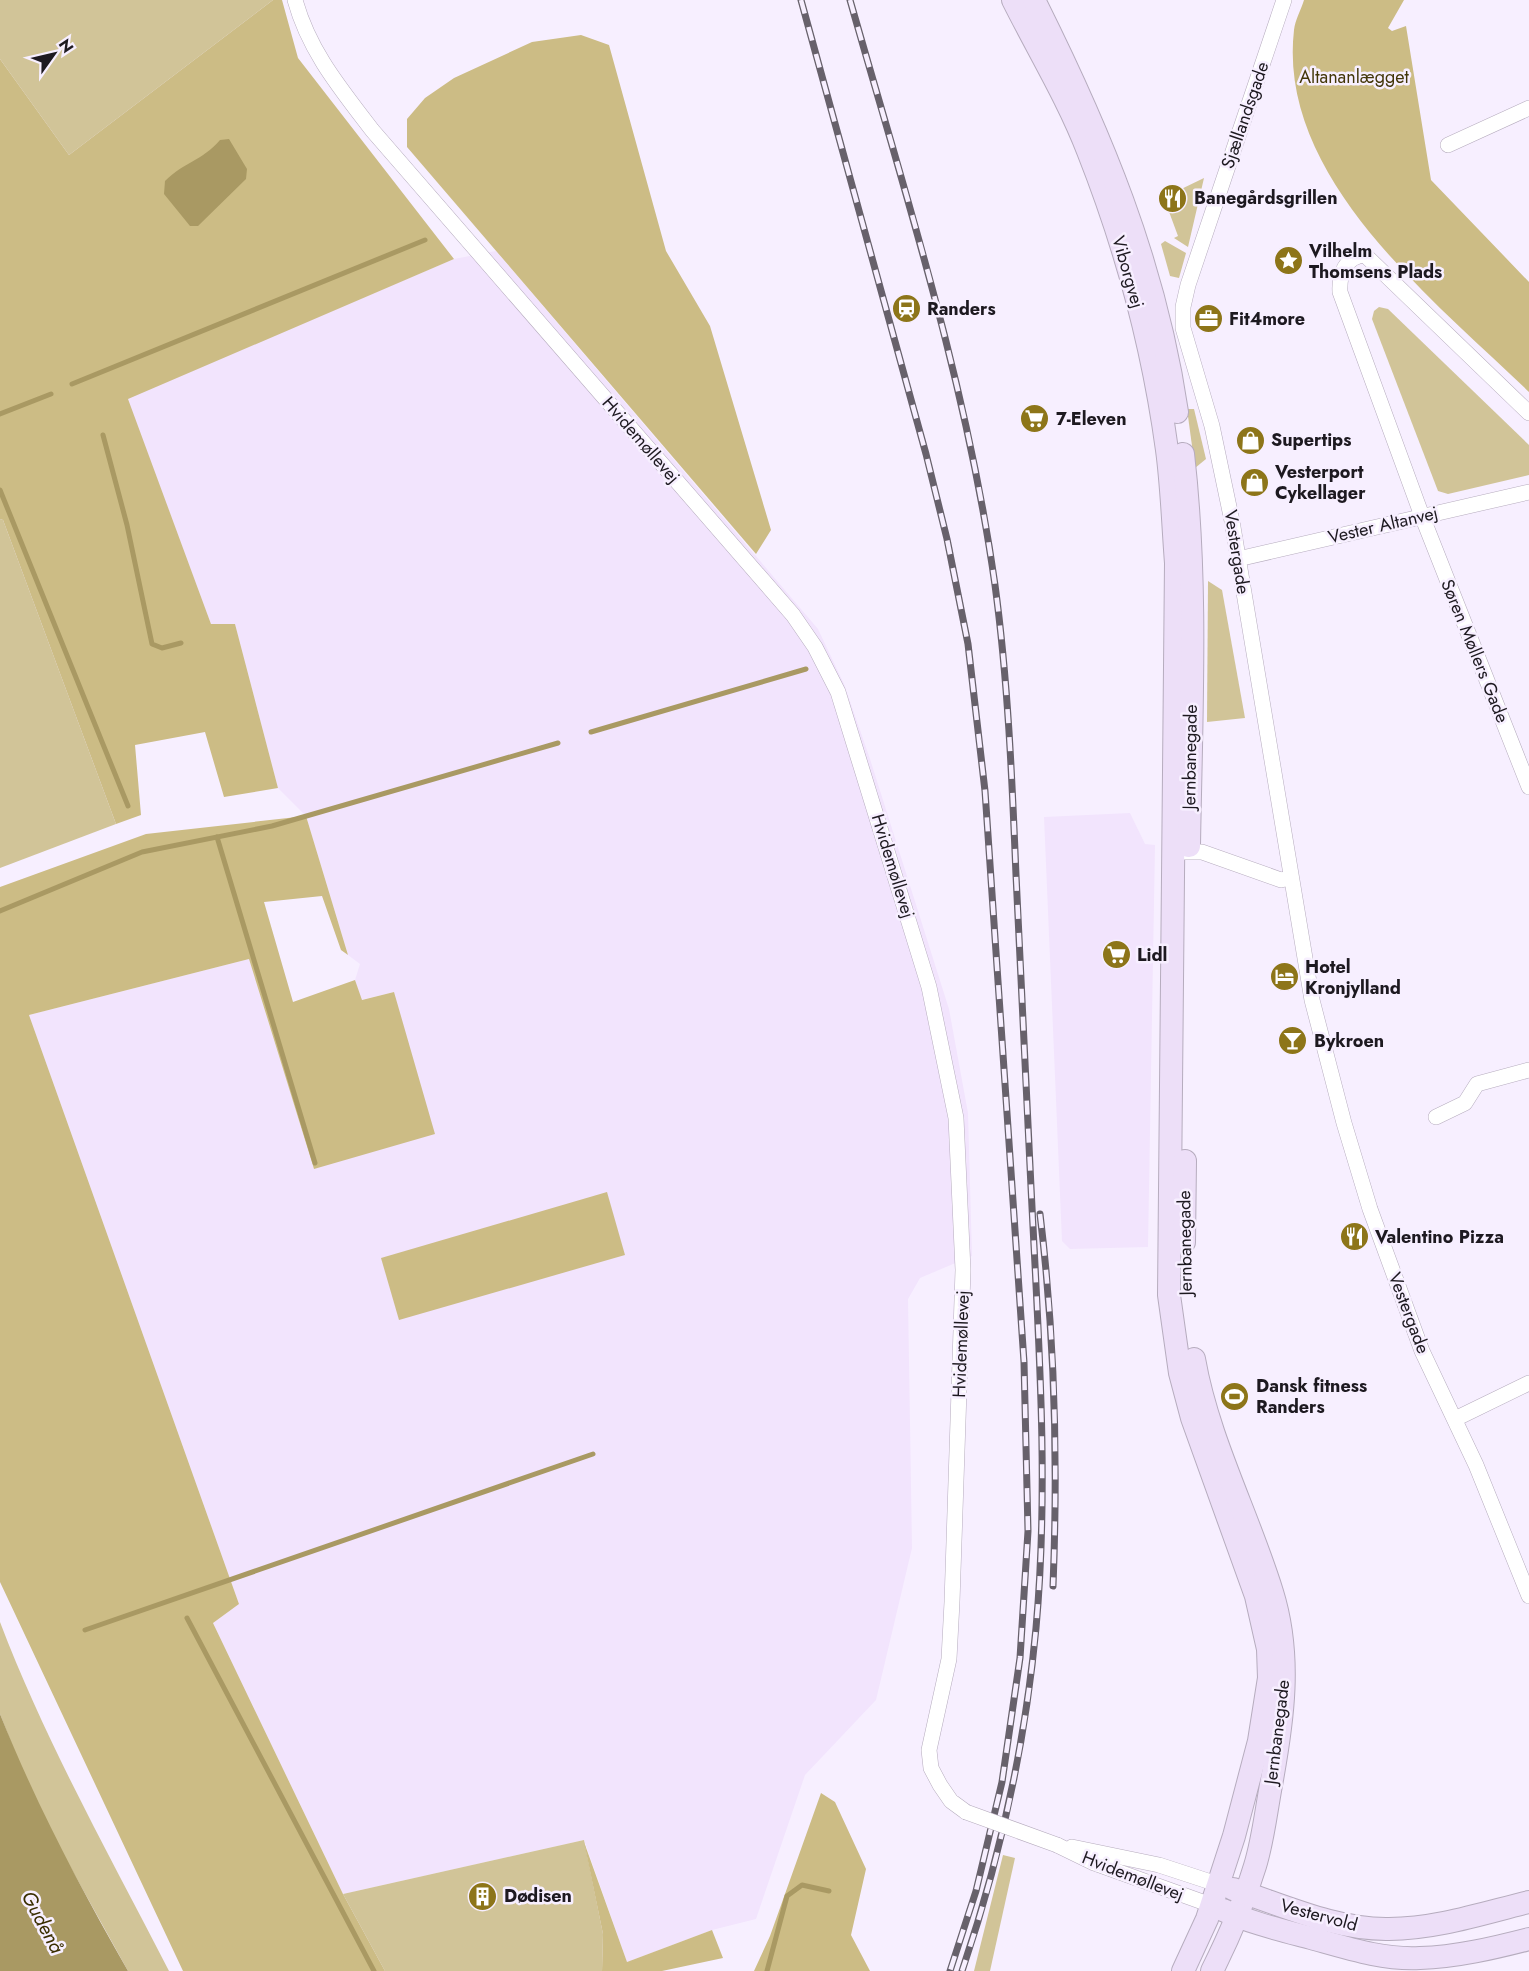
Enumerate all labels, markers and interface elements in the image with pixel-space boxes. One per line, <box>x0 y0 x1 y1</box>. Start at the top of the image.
north arrow <box>24 24 84 84</box>
text: N <box>53 34 79 58</box>
street label: Sjællandsgade <box>1215 58 1275 172</box>
park label: Altananlægget <box>1299 64 1410 90</box>
restaurant icon: Banegårdsgrillen <box>1157 182 1189 214</box>
place label: Banegårdsgrillen <box>1194 185 1338 211</box>
street label: Viborgvej <box>1105 233 1151 311</box>
place label: Vilhelm Thomsens Plads <box>1308 238 1442 285</box>
place icon: Vilhelm Thomsens Plads <box>1272 245 1304 277</box>
station icon: Randers <box>890 293 922 325</box>
place label: Randers <box>927 296 996 322</box>
office icon: Fit4more <box>1192 303 1224 335</box>
place label: Fit4more <box>1229 306 1305 332</box>
street label: Hvidemøllevej <box>596 391 686 489</box>
supermarket icon: 7-Eleven <box>1019 403 1051 435</box>
place label: 7-Eleven <box>1056 406 1127 432</box>
shop icon: Supertips <box>1234 424 1266 456</box>
place label: Supertips <box>1271 427 1351 453</box>
place label: Vesterport Cykellager <box>1274 459 1366 506</box>
shop icon: Vesterport Cykellager <box>1238 466 1270 498</box>
street label: Vester Altanvej <box>1326 500 1440 550</box>
street label: Vestergade <box>1218 508 1256 596</box>
street label: Søren Møllers Gade <box>1434 575 1516 727</box>
street label: Jernbanegade <box>1176 704 1204 812</box>
street label: Hvidemøllevej <box>865 811 921 921</box>
supermarket icon: Lidl <box>1100 939 1132 971</box>
place label: Lidl <box>1137 942 1167 968</box>
place label: Hotel Kronjylland <box>1305 954 1401 1001</box>
hotel icon: Hotel Kronjylland <box>1268 961 1300 993</box>
bar icon: Bykroen <box>1277 1025 1309 1057</box>
place label: Bykroen <box>1314 1028 1384 1054</box>
street label: Jernbanegade <box>1171 1190 1199 1298</box>
restaurant icon: Valentino Pizza <box>1338 1221 1370 1253</box>
place label: Valentino Pizza <box>1374 1224 1504 1250</box>
street label: Vestergade <box>1382 1269 1436 1357</box>
street label: Hvidemøllevej <box>946 1290 976 1398</box>
place label: Dansk fitness Randers <box>1256 1373 1367 1420</box>
sports icon: Dansk fitness Randers <box>1219 1380 1251 1412</box>
street label: Jernbanegade <box>1257 1678 1296 1788</box>
street label: Hvidemøllevej <box>1078 1845 1188 1907</box>
building icon: Dødisen <box>467 1880 499 1912</box>
place label: Dødisen <box>504 1883 572 1909</box>
water label: Gudenå <box>14 1886 71 1959</box>
street label: Vestervold <box>1277 1892 1361 1938</box>

